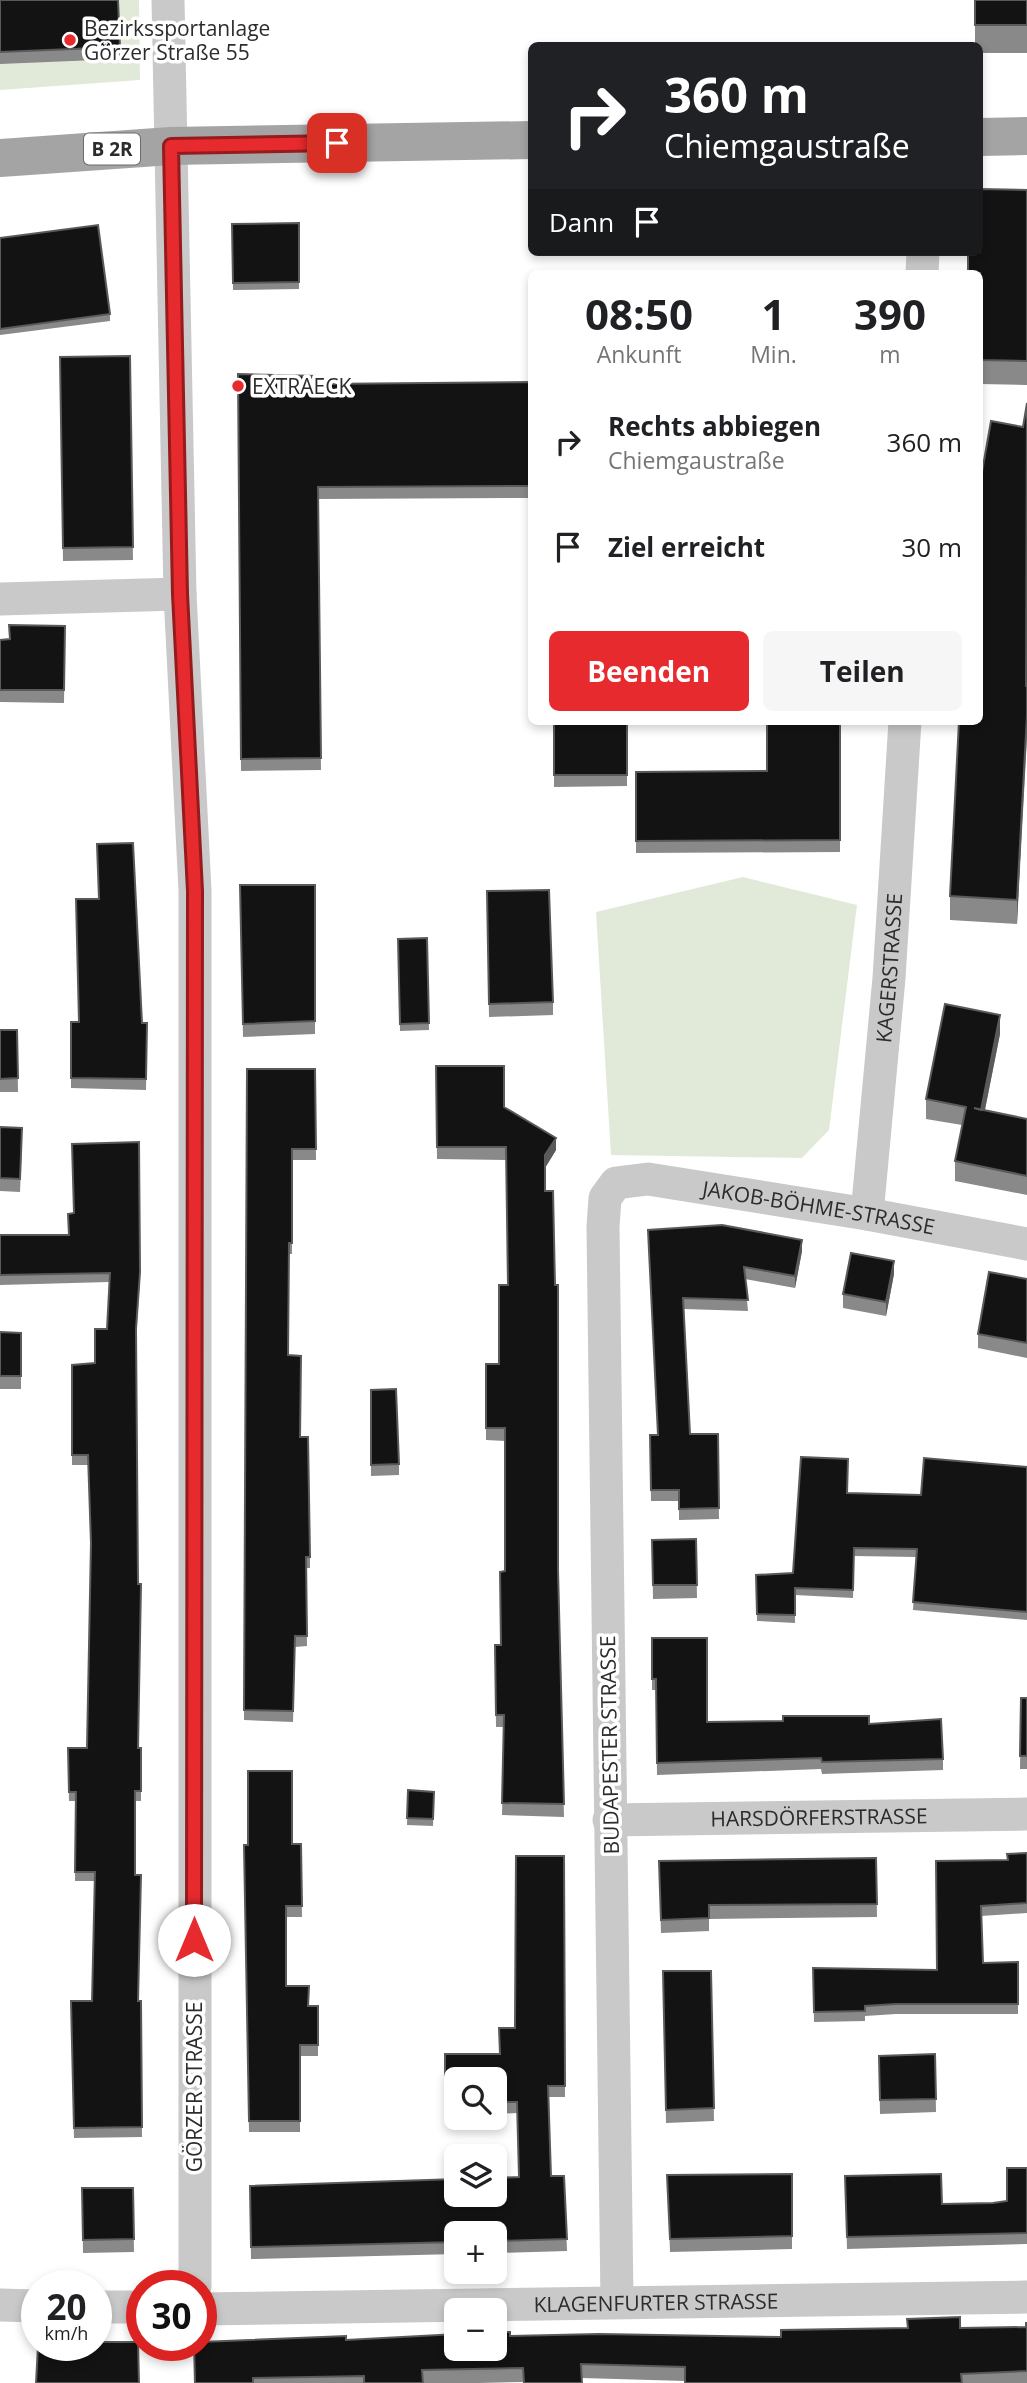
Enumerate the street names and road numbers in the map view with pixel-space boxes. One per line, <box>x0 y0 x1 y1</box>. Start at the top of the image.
road number: B 2R <box>84 134 140 164</box>
street label: KAGERSTRASSE <box>869 892 908 1044</box>
street label: JAKOB-BÖHME-STRASSE <box>698 1174 937 1240</box>
street label: BUDAPESTER STRASSE <box>593 1635 625 1855</box>
street label: HARSDÖRFERSTRASSE <box>710 1801 928 1833</box>
street label: GÖRZER STRASSE <box>180 2002 208 2172</box>
street label: KLAGENFURTER STRASSE <box>533 2287 779 2318</box>

